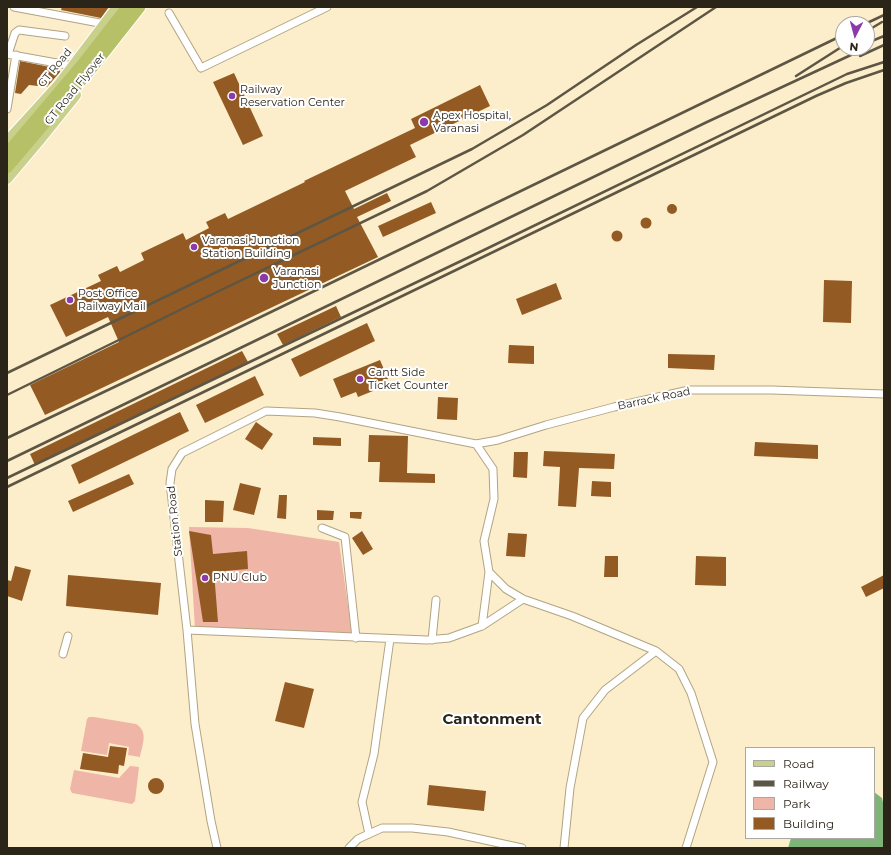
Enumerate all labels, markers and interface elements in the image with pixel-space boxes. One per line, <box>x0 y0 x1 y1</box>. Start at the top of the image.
north arrow <box>835 16 875 56</box>
text: N <box>849 40 859 54</box>
street label: GT Road <box>35 46 75 90</box>
street label: GT Road Flyover <box>42 50 108 128</box>
place label: Railway Reservation Center <box>240 83 345 109</box>
marker: Railway Reservation Center <box>227 91 237 101</box>
place label: Apex Hospital, Varanasi <box>433 109 511 135</box>
marker: Apex Hospital, Varanasi <box>418 116 430 128</box>
place label: Varanasi Junction Station Building <box>202 234 300 260</box>
marker: Varanasi Junction Station Building <box>189 242 199 252</box>
place label: Varanasi Junction <box>273 265 321 291</box>
marker: Varanasi Junction <box>258 272 270 284</box>
place label: Post Office Railway Mail <box>78 287 146 313</box>
marker: Post Office Railway Mail <box>65 295 75 305</box>
place label: Cantt Side Ticket Counter <box>368 366 448 392</box>
marker: Cantt Side Ticket Counter <box>355 374 365 384</box>
street label: Barrack Road <box>616 385 692 413</box>
street label: Station Road <box>165 485 185 557</box>
place label: PNU Club <box>213 571 267 585</box>
marker: PNU Club <box>200 573 210 583</box>
district label: Cantonment <box>442 711 542 729</box>
legend <box>745 747 875 839</box>
text: Road <box>783 756 814 771</box>
text: Railway <box>783 776 829 791</box>
text: Park <box>783 796 810 811</box>
text: Building <box>783 816 834 831</box>

